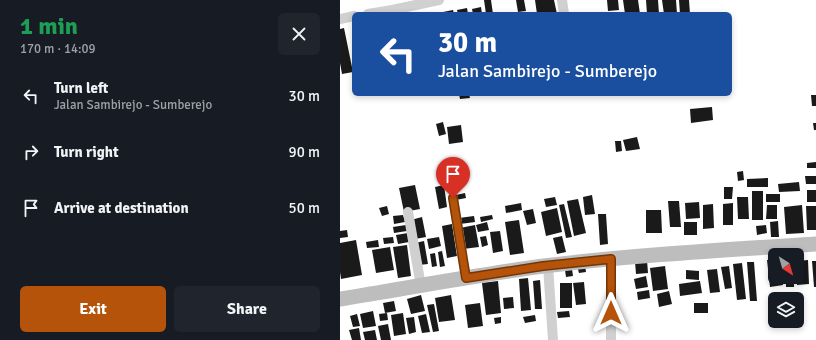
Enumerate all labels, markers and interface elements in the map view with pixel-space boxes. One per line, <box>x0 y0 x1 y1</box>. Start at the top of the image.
text: 1 min <box>20 11 78 41</box>
button: close <box>278 13 320 55</box>
text: 30 m <box>438 26 497 60</box>
icon: left <box>372 28 424 80</box>
text: 170 m · 14:09 <box>20 41 96 57</box>
text: Jalan Sambirejo - Sumberejo <box>438 60 657 82</box>
text: Turn left <box>54 79 108 97</box>
icon: left <box>20 85 42 107</box>
text: 30 m <box>289 87 320 105</box>
text: Jalan Sambirejo - Sumberejo <box>54 97 212 113</box>
icon: right <box>20 141 42 163</box>
text: Turn right <box>54 143 119 161</box>
text: 90 m <box>289 143 320 161</box>
pin <box>436 157 470 198</box>
icon: arrive <box>442 163 464 185</box>
icon: arrive <box>20 197 42 219</box>
text: Arrive at destination <box>54 199 189 217</box>
text: 50 m <box>289 199 320 217</box>
north arrow <box>768 248 804 284</box>
map controls <box>768 248 804 328</box>
button: Exit <box>20 286 166 332</box>
button: Share <box>174 286 320 332</box>
position arrow <box>590 292 632 334</box>
button: layers <box>768 292 804 328</box>

